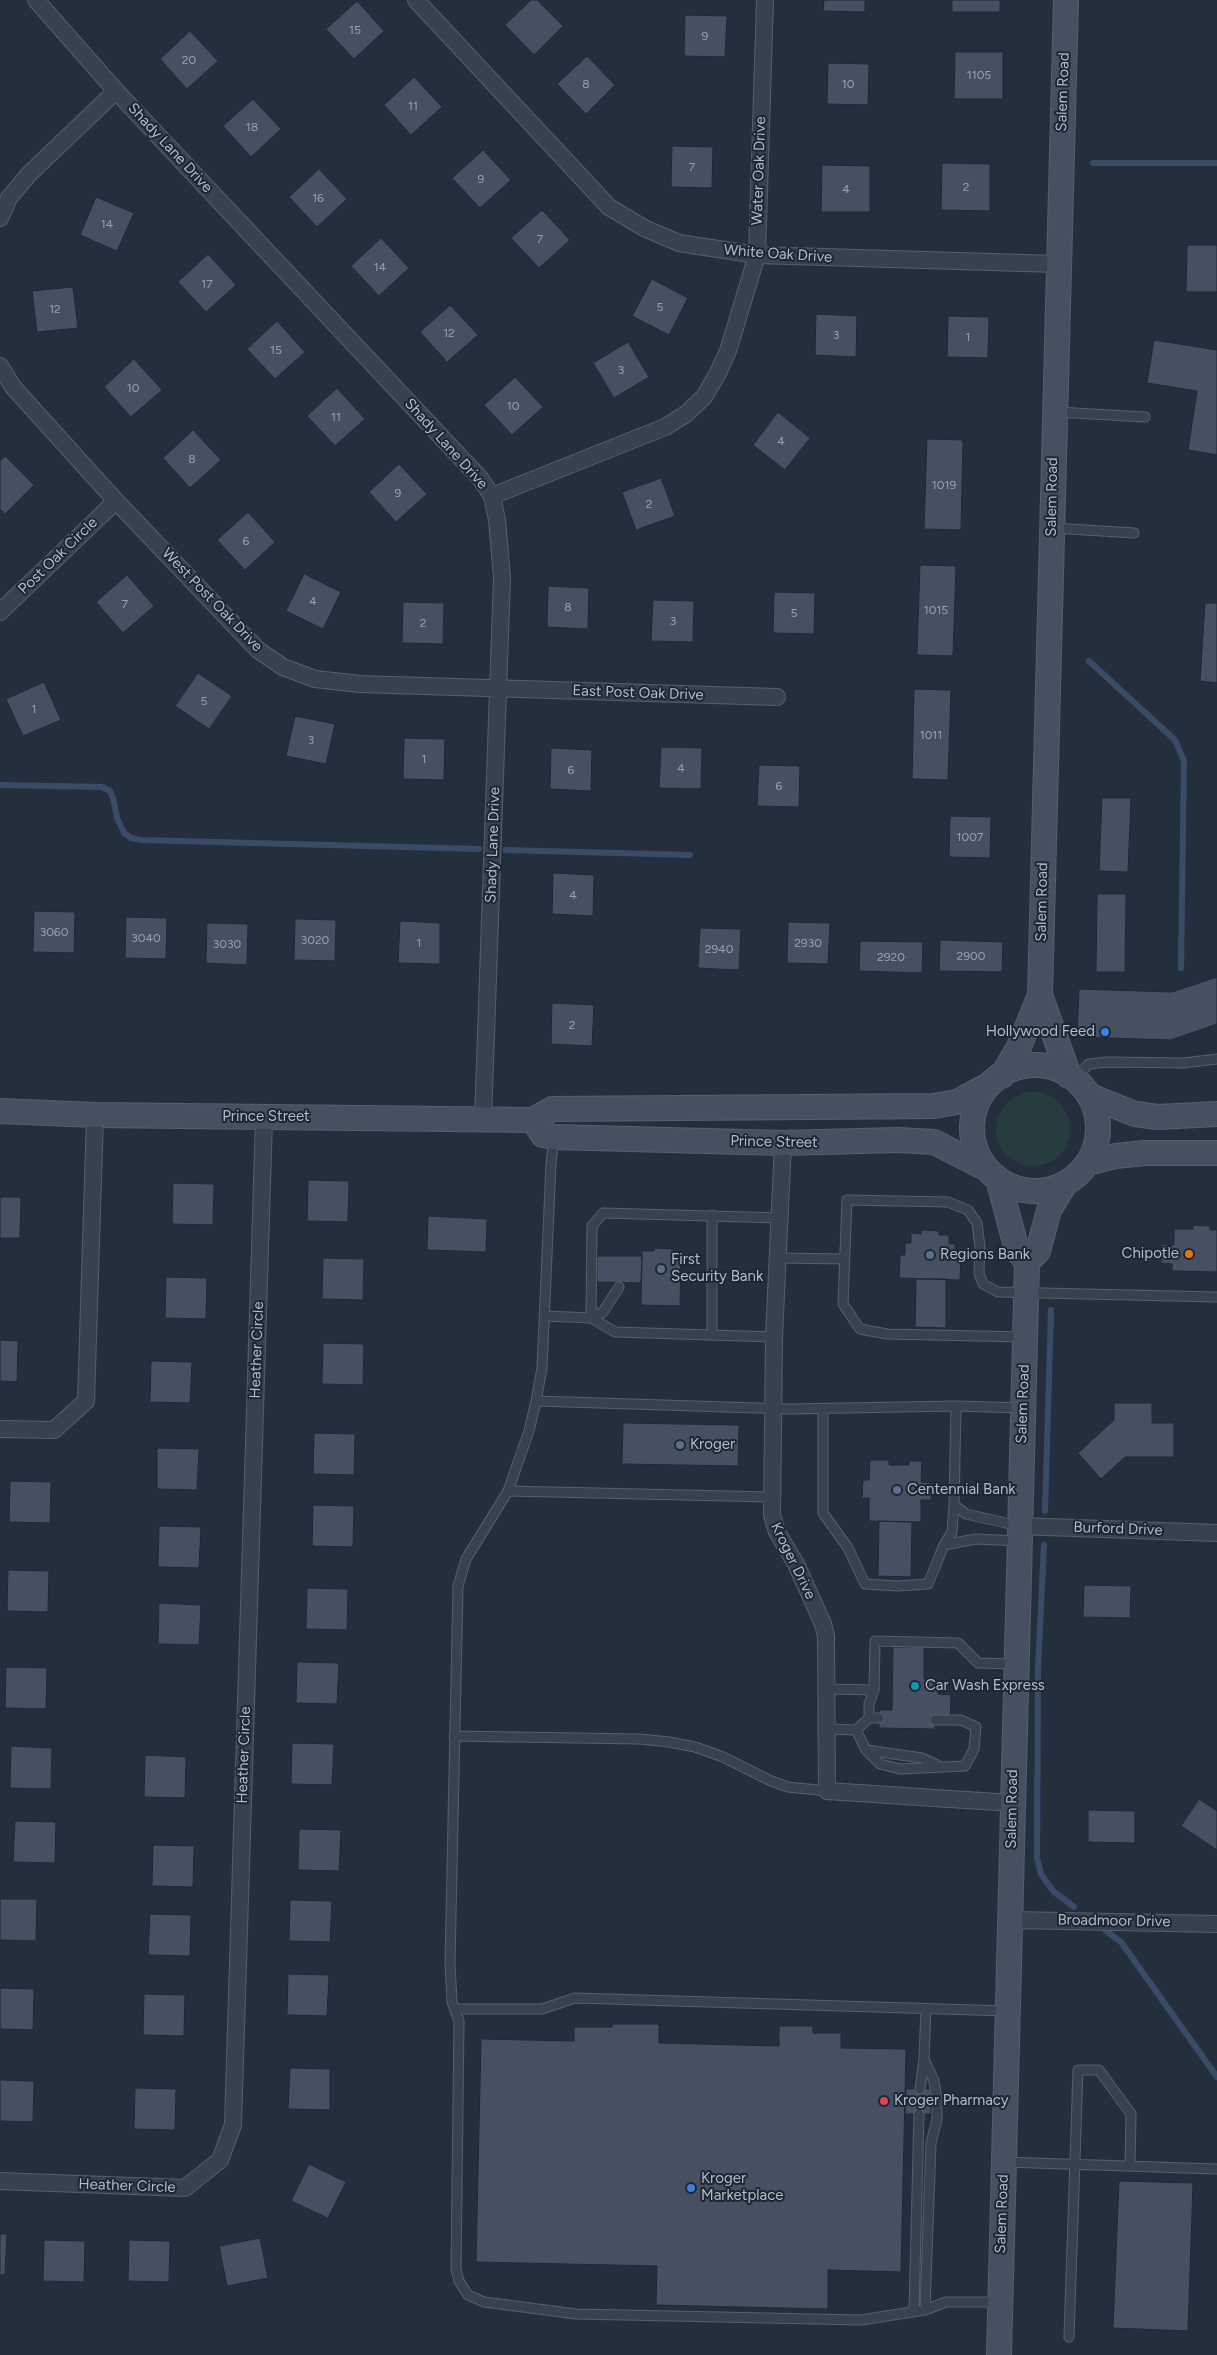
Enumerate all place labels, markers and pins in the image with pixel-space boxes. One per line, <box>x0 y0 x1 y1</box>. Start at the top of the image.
place label: Hollywood Feed <box>986 1023 1095 1041</box>
marker: Hollywood Feed <box>1099 1026 1111 1038</box>
place label: Chipotle <box>1122 1245 1179 1263</box>
place label: Regions Bank <box>940 1246 1030 1264</box>
marker: Chipotle <box>1183 1248 1195 1260</box>
marker: Regions Bank <box>924 1249 936 1261</box>
place label: First Security Bank <box>671 1251 763 1286</box>
marker: First Security Bank <box>655 1263 667 1275</box>
place label: Kroger <box>690 1436 735 1454</box>
marker: Kroger <box>674 1439 686 1451</box>
place label: Centennial Bank <box>907 1481 1016 1499</box>
marker: Centennial Bank <box>891 1484 903 1496</box>
place label: Car Wash Express <box>925 1677 1045 1695</box>
marker: Car Wash Express <box>909 1680 921 1692</box>
place label: Kroger Pharmacy <box>894 2092 1009 2110</box>
marker: Kroger Pharmacy <box>878 2095 890 2107</box>
place label: Kroger Marketplace <box>701 2170 784 2205</box>
marker: Kroger Marketplace <box>685 2182 697 2194</box>

